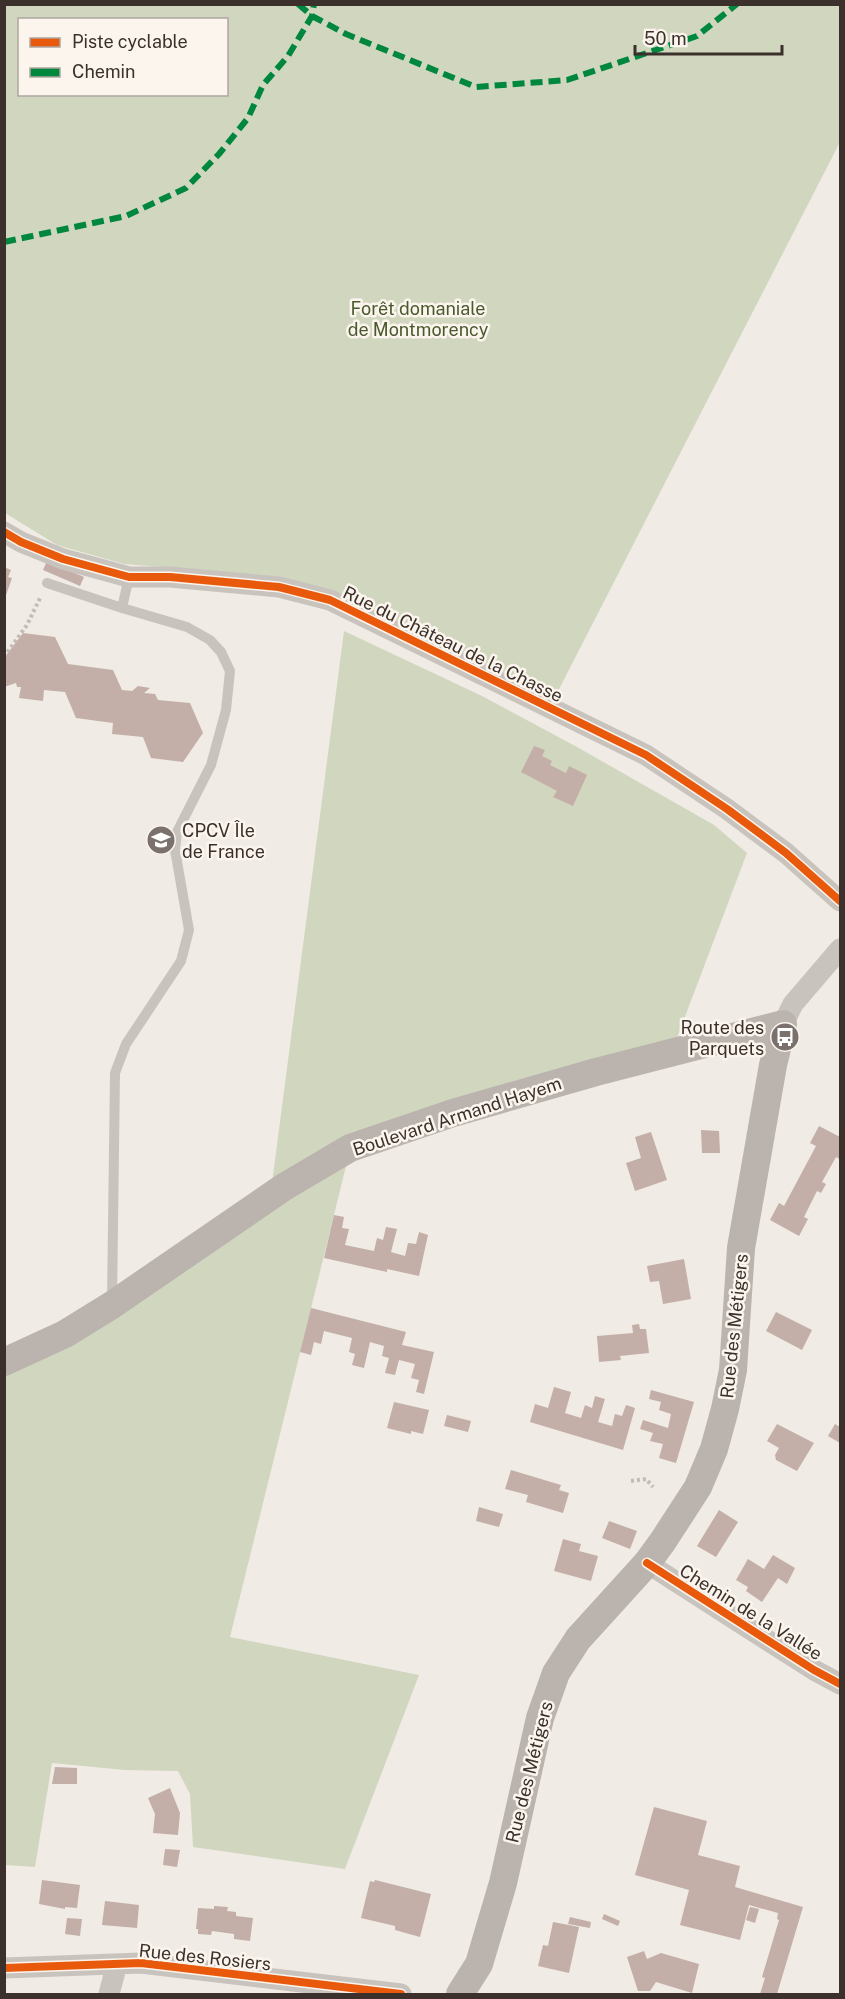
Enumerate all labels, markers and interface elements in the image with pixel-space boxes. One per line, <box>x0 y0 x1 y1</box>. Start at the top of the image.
legend <box>18 18 228 96</box>
scale bar <box>635 18 782 56</box>
text: 50 m <box>644 28 687 49</box>
text: Piste cyclable <box>72 31 188 52</box>
text: Chemin <box>72 61 136 82</box>
park label: Forêt domaniale de Montmorency <box>348 298 489 340</box>
street label: Rue du Château de la Chasse <box>340 582 566 706</box>
place label: CPCV Île de France <box>182 820 265 862</box>
school or university icon: CPCV Île de France <box>145 824 177 856</box>
place label: Route des Parquets <box>681 1017 764 1059</box>
bus stop icon: Route des Parquets <box>769 1021 801 1053</box>
street label: Boulevard Armand Hayem <box>350 1072 564 1160</box>
street label: Rue des Métigers <box>716 1253 752 1399</box>
street label: Chemin de la Vallée <box>676 1560 826 1664</box>
street label: Rue des Métigers <box>501 1699 557 1845</box>
street label: Rue des Rosiers <box>138 1940 272 1974</box>

